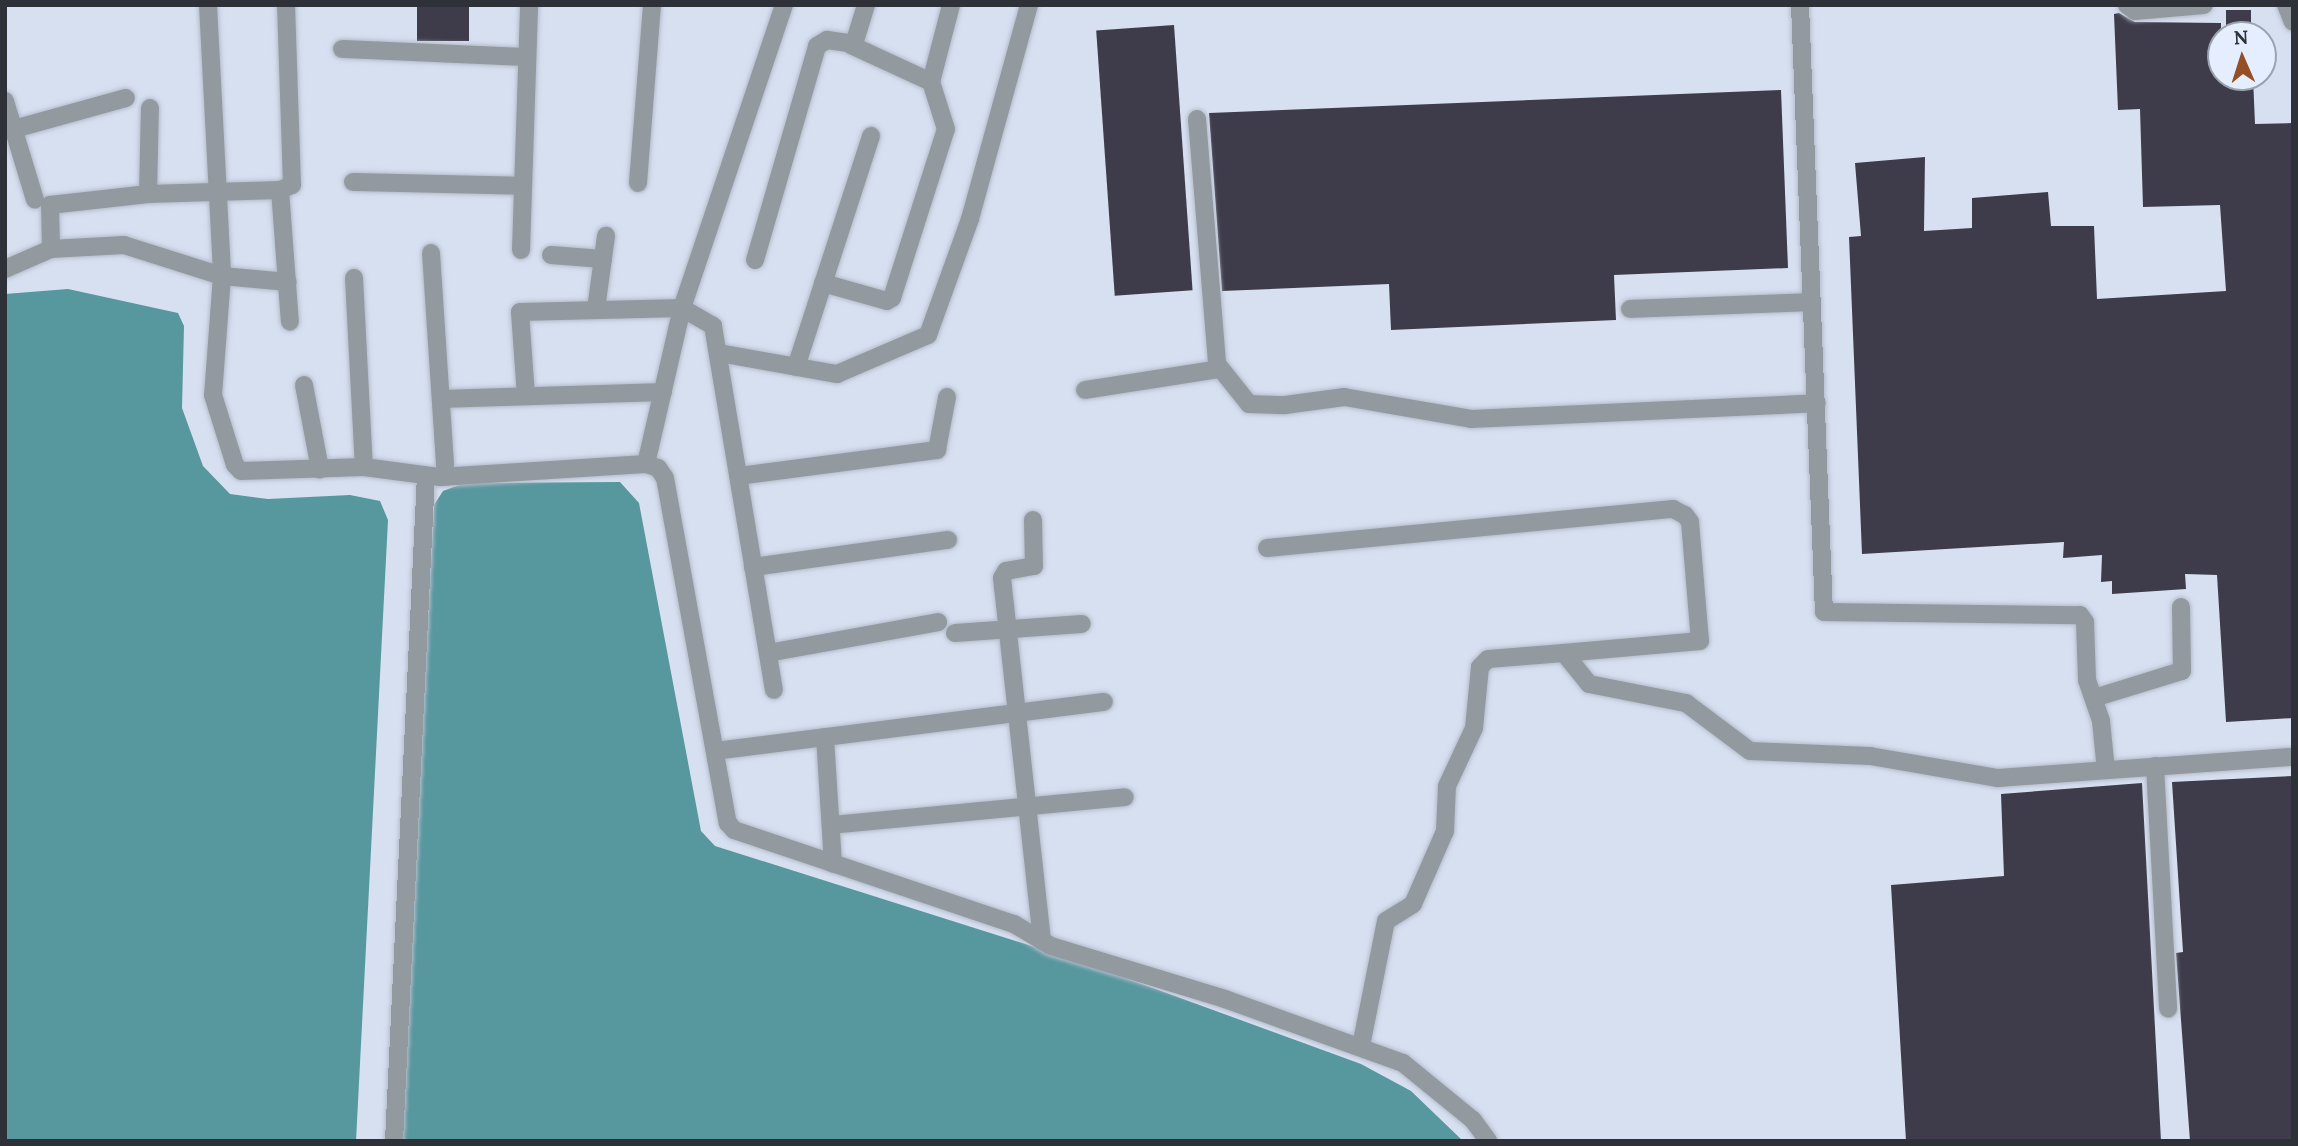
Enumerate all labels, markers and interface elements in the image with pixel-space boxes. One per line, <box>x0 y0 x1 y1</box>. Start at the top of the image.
north arrow <box>2207 21 2277 91</box>
text: N <box>2233 25 2249 49</box>

